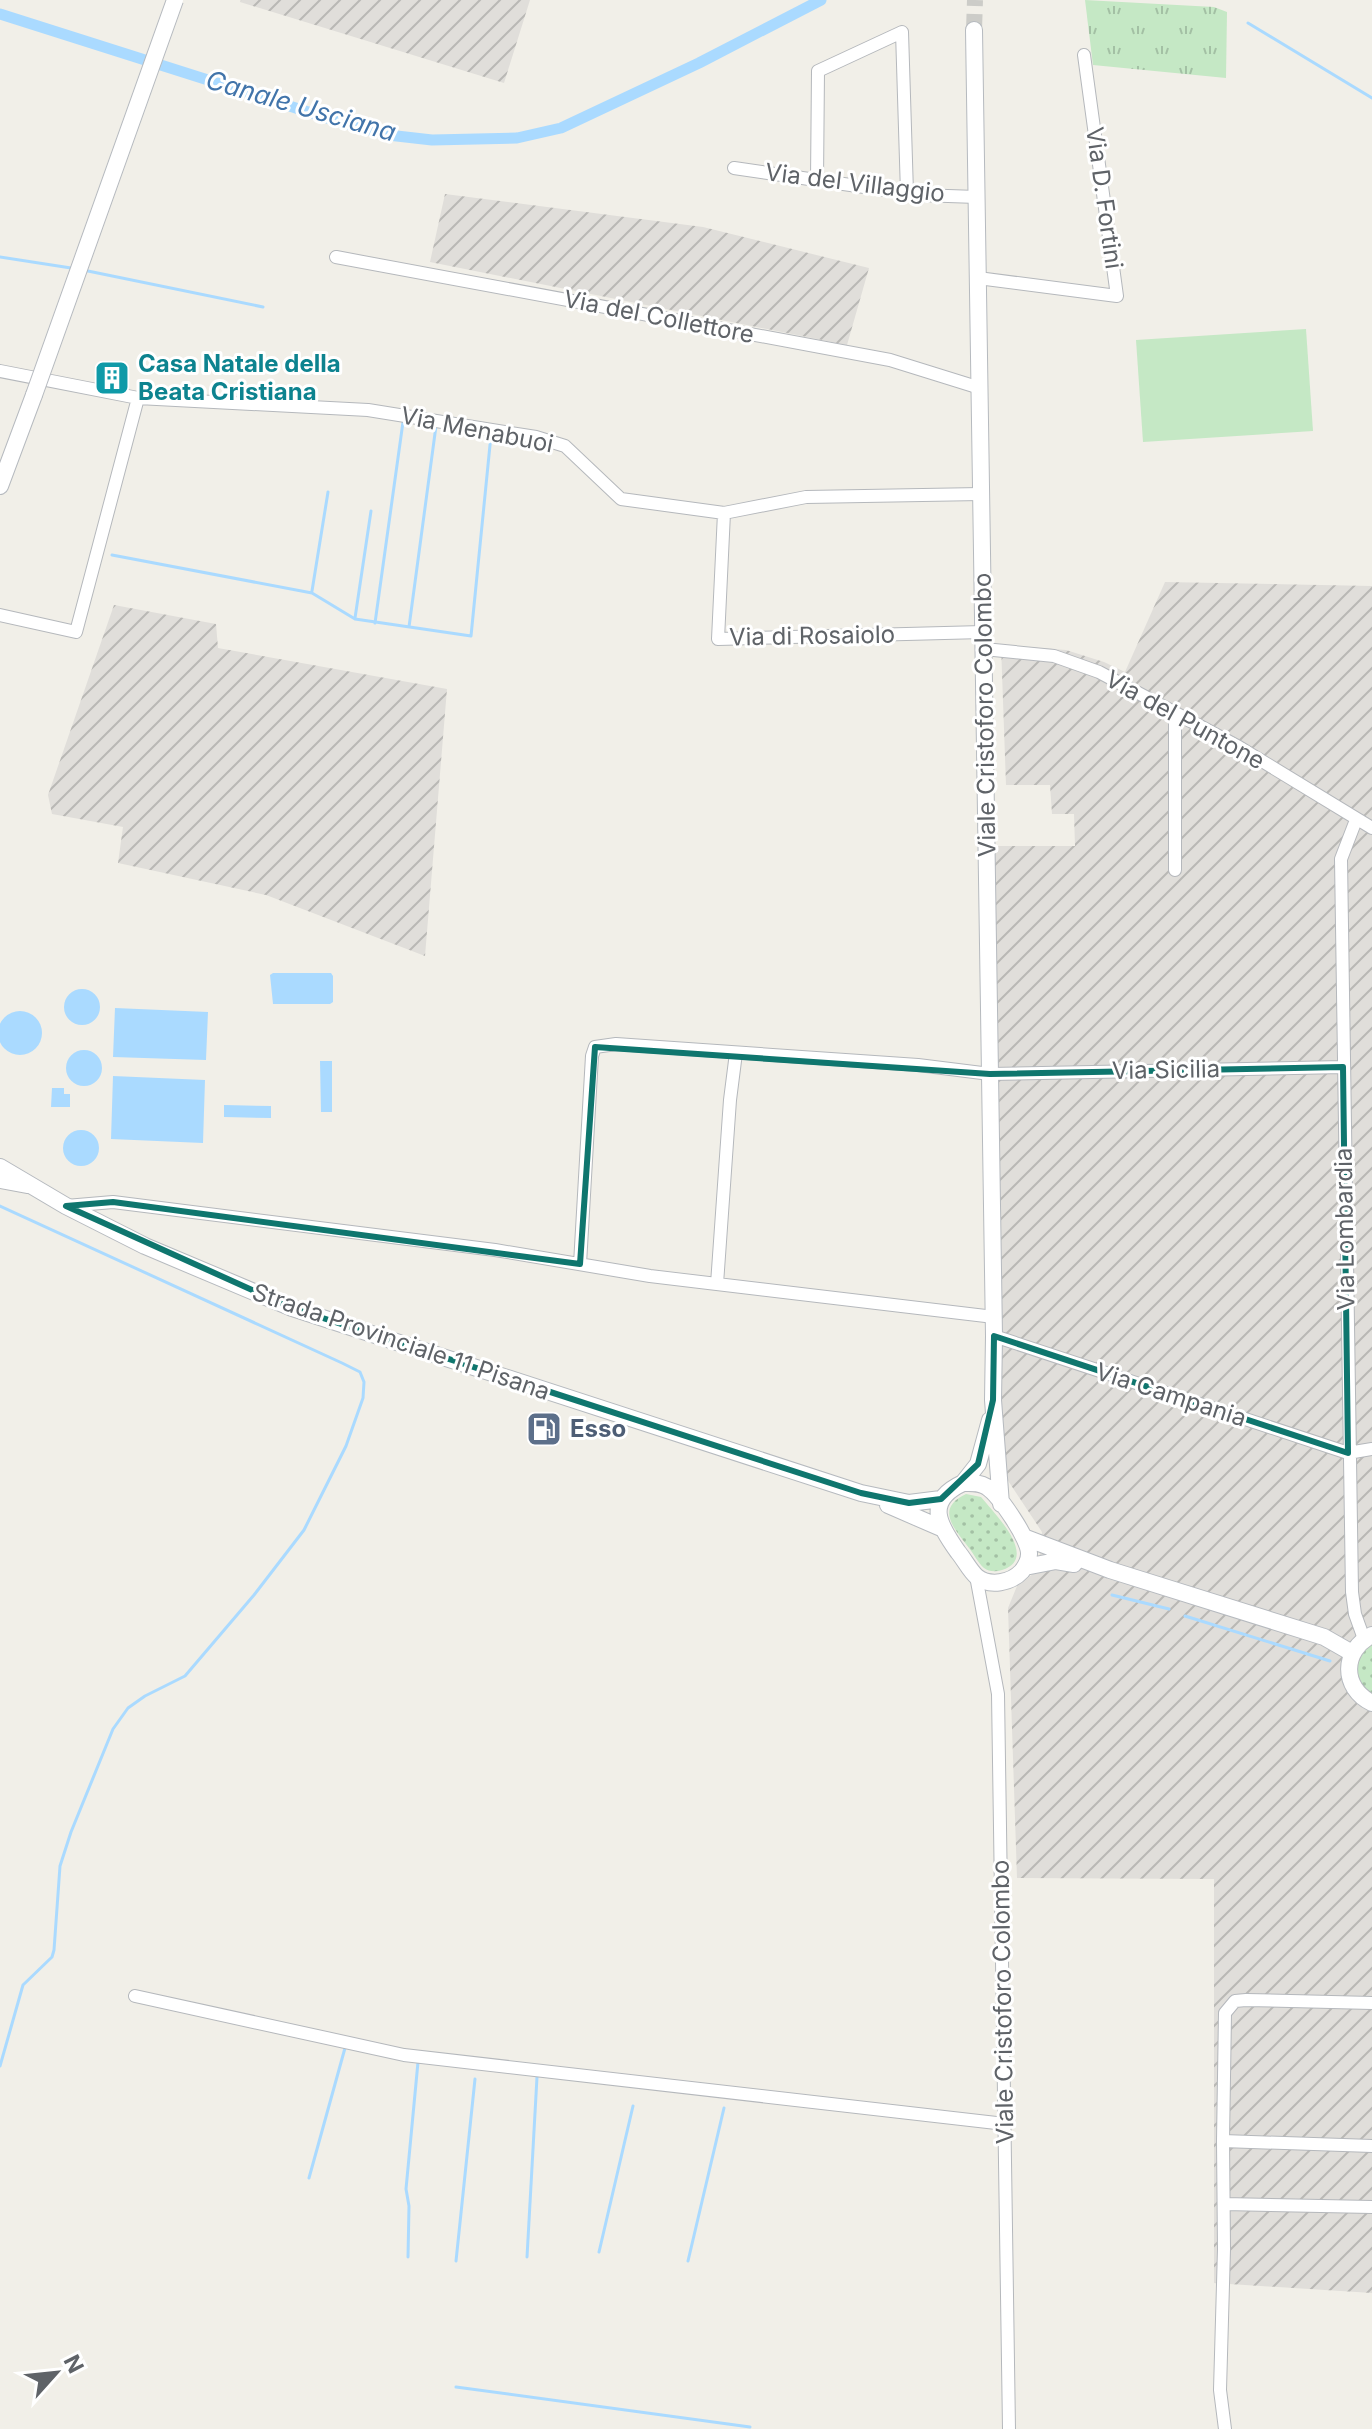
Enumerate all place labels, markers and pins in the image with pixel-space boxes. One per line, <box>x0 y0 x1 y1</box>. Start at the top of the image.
place label: Casa Natale della Beata Cristiana <box>138 349 341 406</box>
building icon: Casa Natale della Beata Cristiana <box>93 359 131 397</box>
fuel station icon: Esso <box>525 1410 563 1448</box>
place label: Esso <box>570 1414 626 1443</box>

